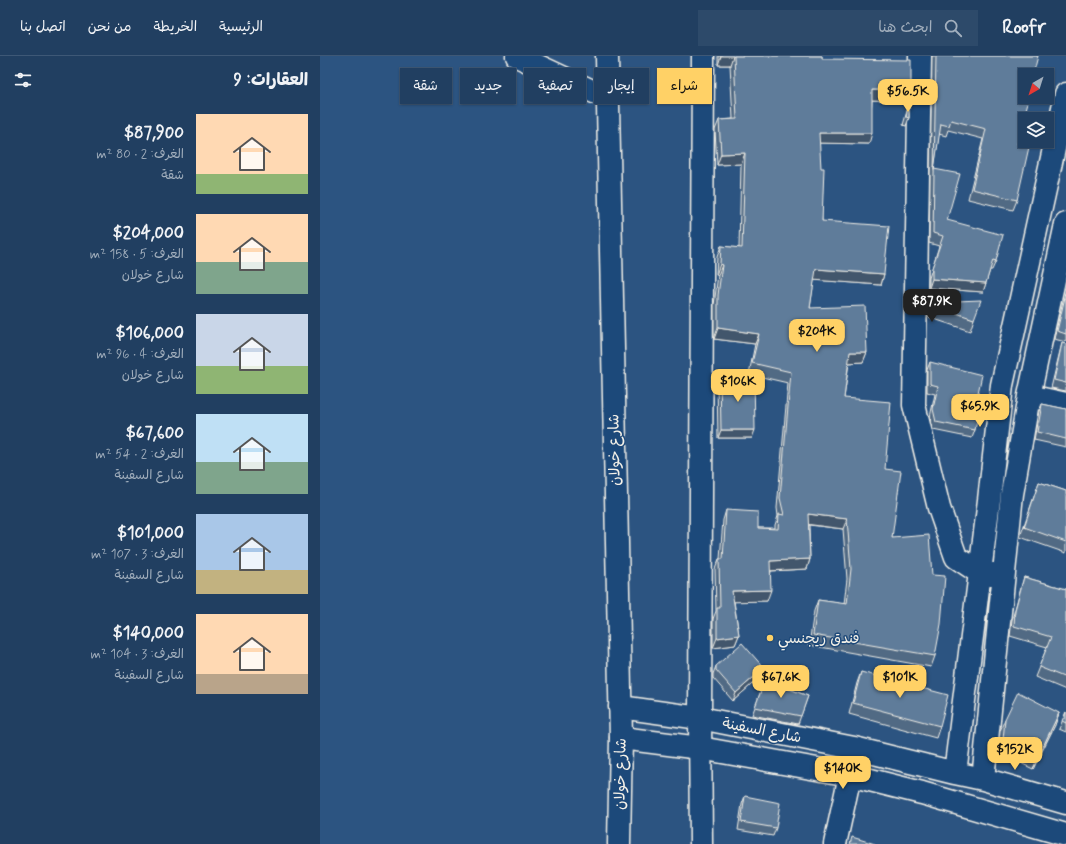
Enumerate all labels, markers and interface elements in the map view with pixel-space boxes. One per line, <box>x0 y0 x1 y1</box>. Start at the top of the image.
search box <box>698 10 978 46</box>
text: Roofr <box>1002 15 1046 40</box>
icon: search <box>942 17 964 39</box>
text: اتصل بنا <box>20 18 66 36</box>
text: من نحن <box>88 18 131 36</box>
text: الخريطة <box>153 18 197 36</box>
text: الرئيسية <box>219 18 263 36</box>
text: ابحث هنا <box>878 18 932 38</box>
chip: شقة <box>400 68 452 104</box>
chip: جديد <box>460 68 516 104</box>
chip: تصفية <box>524 68 586 104</box>
chip: إيجار <box>594 68 649 104</box>
chip: شراء <box>657 68 712 104</box>
north arrow <box>1018 68 1054 104</box>
map controls <box>1018 68 1054 148</box>
icon: filters <box>12 69 34 91</box>
text: العقارات: 9 <box>234 69 308 91</box>
pin: $56.5K <box>875 79 941 113</box>
text: $56.5K <box>887 83 929 100</box>
button: layers <box>1018 112 1054 148</box>
text: $87,900 <box>124 122 184 144</box>
icon: home <box>228 130 276 178</box>
text: الغرف: 2 · 80 m² <box>96 146 184 163</box>
text: شقة <box>161 167 184 184</box>
text: $204,000 <box>113 222 184 244</box>
icon: home <box>228 230 276 278</box>
text: الغرف: 5 · 158 m² <box>90 246 184 263</box>
text: شارع خولان <box>122 267 184 284</box>
pin: $87.9K <box>899 289 965 323</box>
text: $87.9K <box>912 293 952 310</box>
pin: $204K <box>789 319 845 353</box>
text: $106,000 <box>116 322 184 344</box>
text: $204K <box>798 323 836 340</box>
icon: home <box>228 330 276 378</box>
text: الغرف: 4 · 96 m² <box>96 346 184 363</box>
text: شارع خولان <box>122 367 184 384</box>
pin: $106K <box>710 369 766 403</box>
text: $106K <box>720 373 756 390</box>
pin: $65.9K <box>947 394 1013 428</box>
text: $65.9K <box>960 398 1000 415</box>
street label: شارع خولان <box>604 414 626 486</box>
text: $67,600 <box>126 422 184 444</box>
icon: home <box>228 430 276 478</box>
text: الغرف: 2 · 54 m² <box>95 446 184 463</box>
text: شارع السفينة <box>114 467 184 484</box>
text: $101,000 <box>117 522 184 544</box>
icon: home <box>228 530 276 578</box>
text: الغرف: 3 · 107 m² <box>91 546 184 563</box>
text: شارع السفينة <box>114 567 184 584</box>
text: $140,000 <box>113 622 184 644</box>
place label: فندق ريجنسي <box>778 629 859 651</box>
icon: home <box>228 630 276 678</box>
marker: فندق ريجنسي <box>765 633 775 643</box>
text: الغرف: 3 · 104 m² <box>91 646 184 663</box>
pin: $67.6K <box>748 665 814 699</box>
pin: $101K <box>872 665 928 699</box>
text: شارع السفينة <box>114 667 184 684</box>
text: $67.6K <box>761 669 801 686</box>
text: $101K <box>882 669 918 686</box>
street label: شارع السفينة <box>721 714 803 748</box>
pin: $152K <box>987 737 1043 771</box>
street label: شارع خولان <box>610 738 632 810</box>
text: $152K <box>996 741 1034 758</box>
pin: $140K <box>815 756 871 790</box>
text: $140K <box>824 760 862 777</box>

